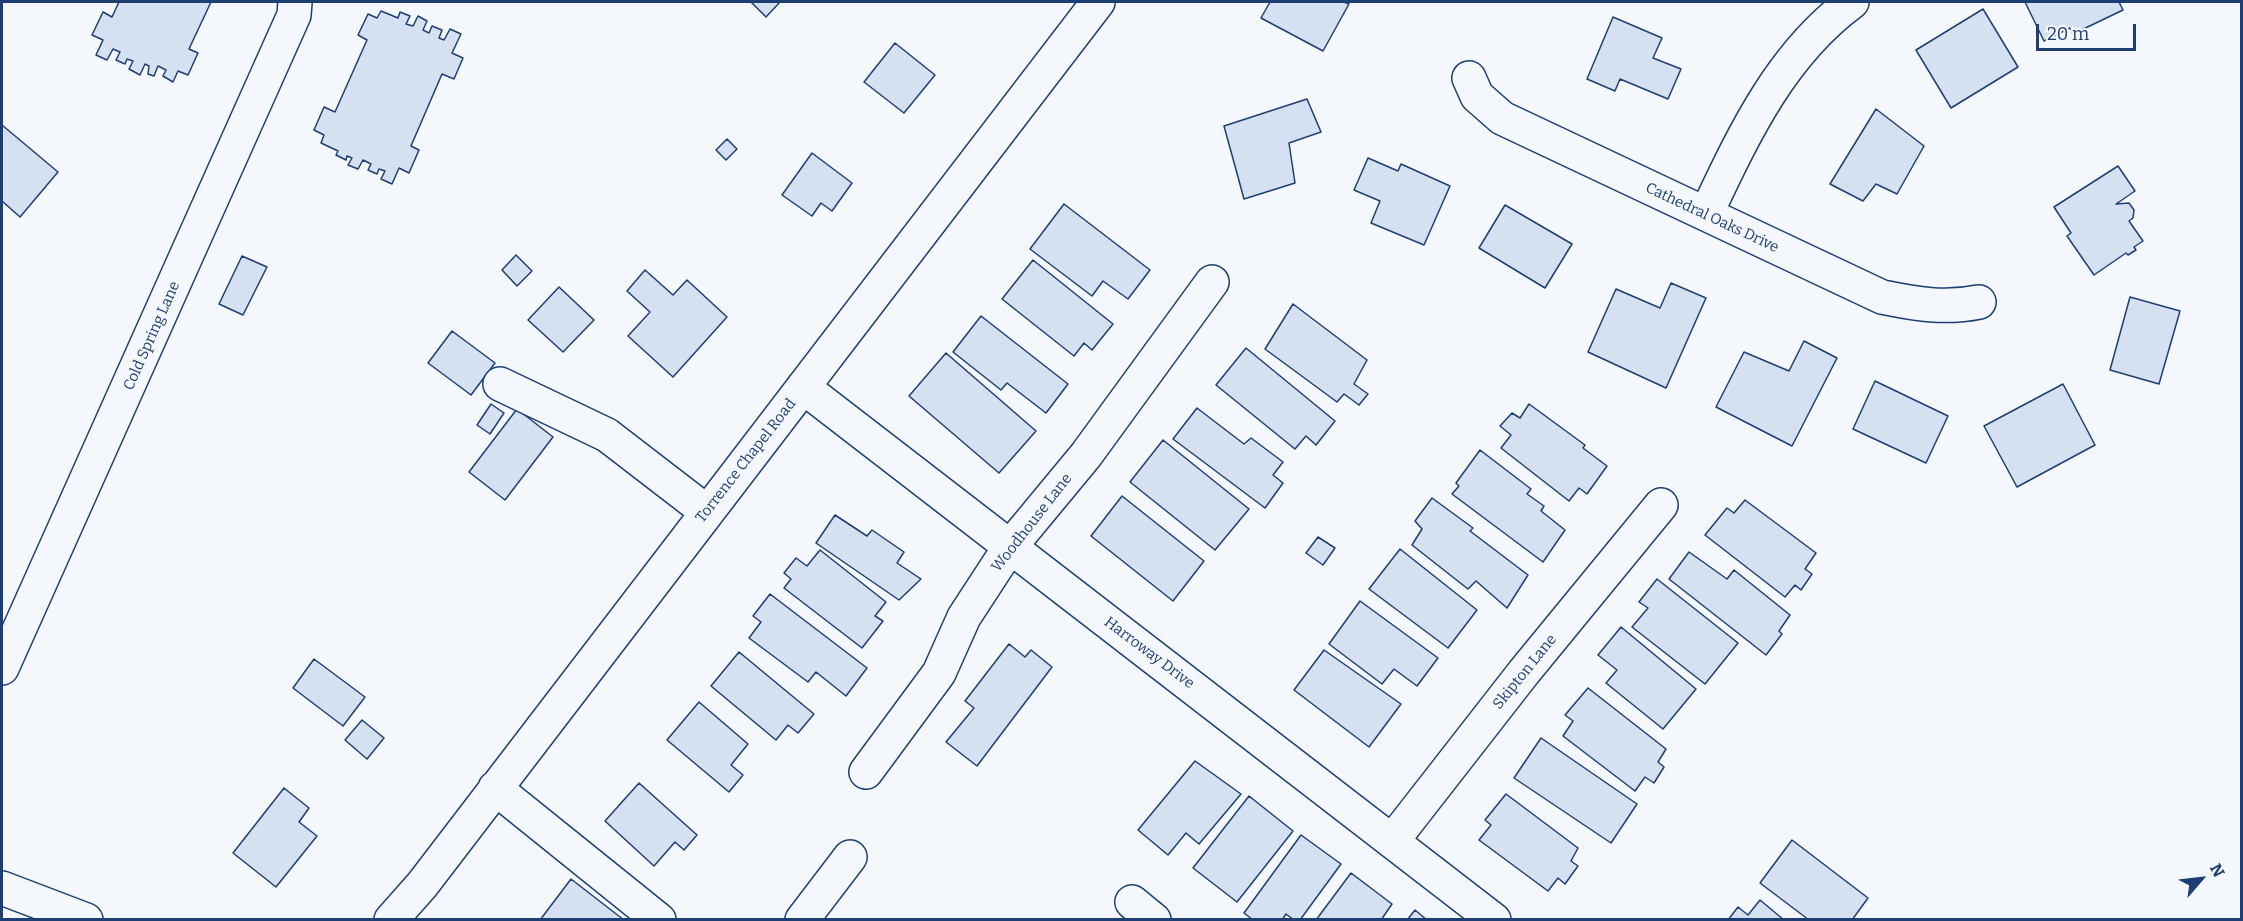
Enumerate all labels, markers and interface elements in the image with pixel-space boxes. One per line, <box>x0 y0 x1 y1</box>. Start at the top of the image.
scale bar <box>2039 12 2140 50</box>
text: 20 m <box>2047 23 2089 45</box>
street label: Cathedral Oaks Drive <box>1642 179 1782 257</box>
street label: Cold Spring Lane <box>120 279 184 393</box>
street label: Torrence Chapel Road <box>692 395 800 527</box>
street label: Woodhouse Lane <box>988 470 1076 576</box>
street label: Harroway Drive <box>1100 613 1198 693</box>
street label: Skipton Lane <box>1489 631 1561 713</box>
north arrow <box>2171 849 2231 909</box>
text: N <box>2206 860 2229 880</box>

